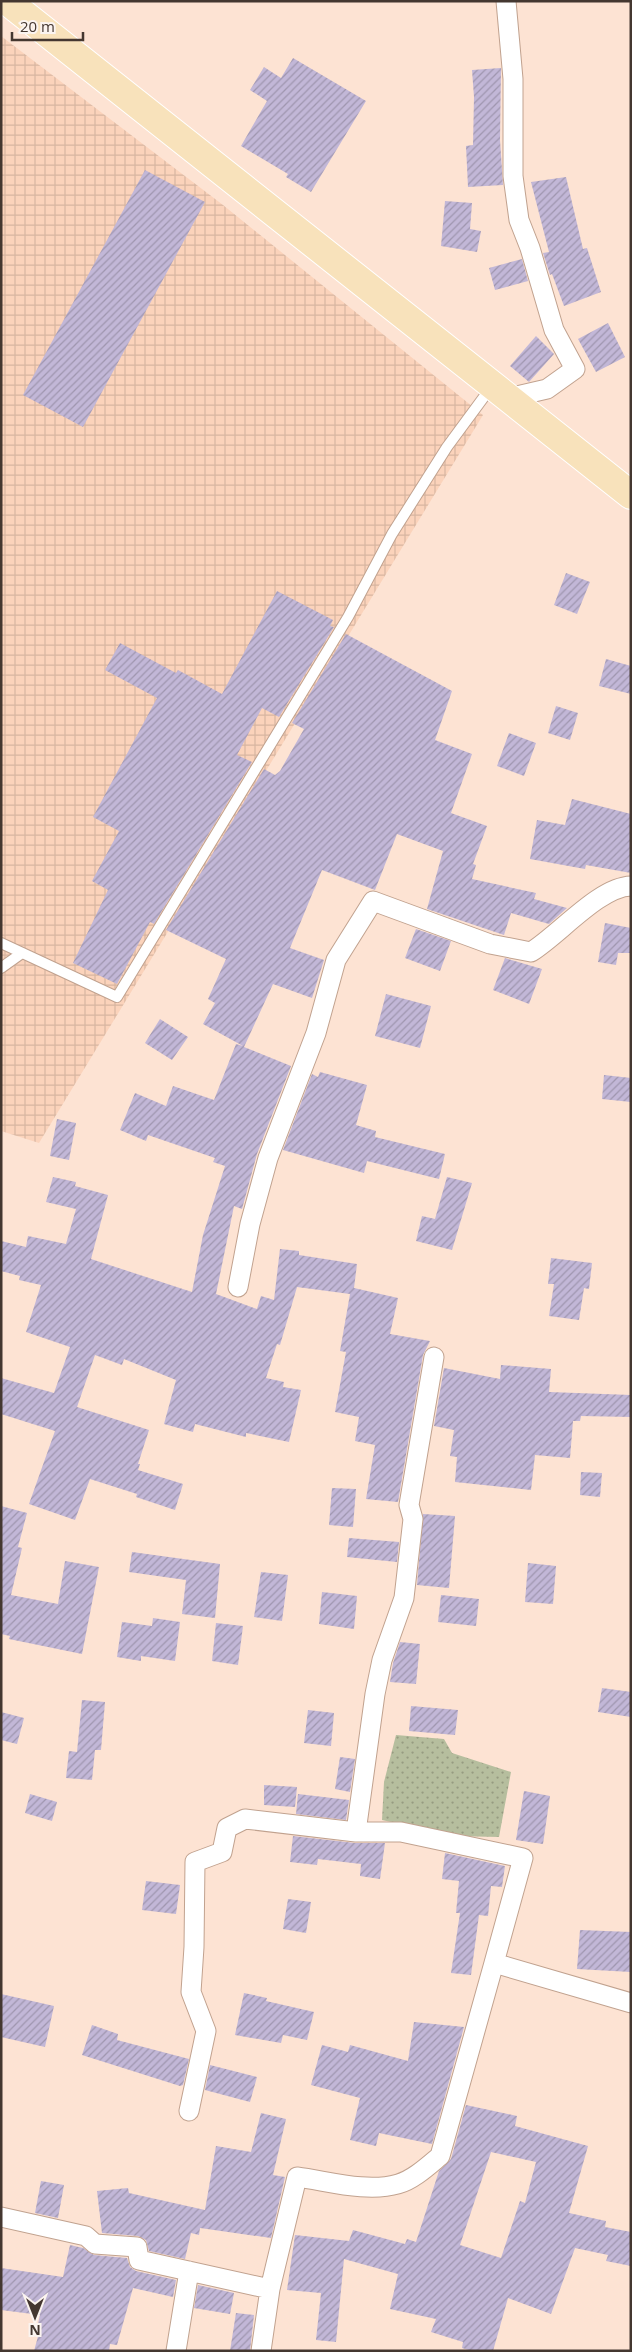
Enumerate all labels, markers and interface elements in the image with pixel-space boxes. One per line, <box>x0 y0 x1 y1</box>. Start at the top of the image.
scale bar <box>12 10 84 42</box>
text: 20 m <box>20 16 55 36</box>
north arrow <box>10 2292 60 2342</box>
text: N <box>29 2321 41 2340</box>

